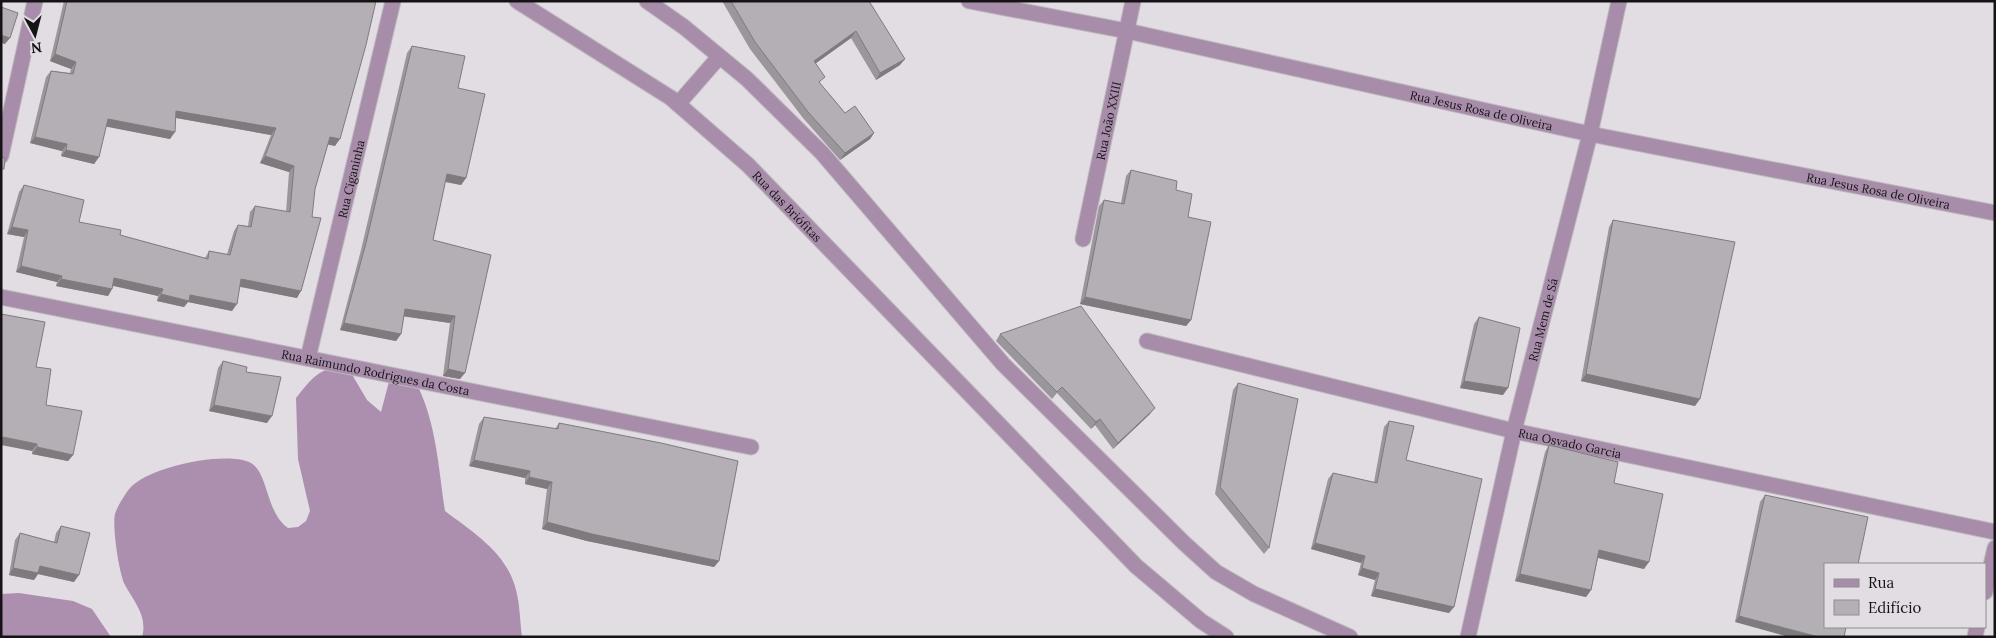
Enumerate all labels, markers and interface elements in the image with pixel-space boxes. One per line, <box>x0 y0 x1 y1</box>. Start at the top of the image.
north arrow <box>10 10 60 60</box>
text: N <box>30 38 43 58</box>
street label: Rua João XXIII <box>1092 80 1123 161</box>
street label: Rua Jesus Rosa de Oliveira <box>1409 87 1554 133</box>
street label: Rua Ciganinha <box>334 138 367 220</box>
street label: Rua das Briófitas <box>750 167 826 245</box>
street label: Rua Jesus Rosa de Oliveira <box>1805 169 1952 212</box>
street label: Rua Mem de Sá <box>1525 276 1560 363</box>
street label: Rua Raimundo Rodrigues da Costa <box>280 346 471 398</box>
street label: Rua Osvado Garcia <box>1517 425 1623 461</box>
legend <box>1824 563 1986 628</box>
text: Rua <box>1868 573 1894 592</box>
text: Edifício <box>1868 598 1921 617</box>

